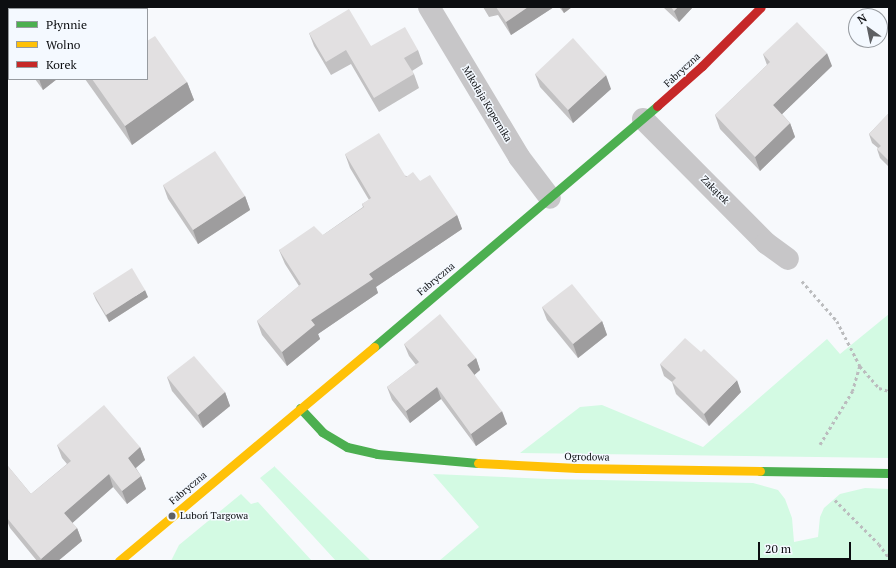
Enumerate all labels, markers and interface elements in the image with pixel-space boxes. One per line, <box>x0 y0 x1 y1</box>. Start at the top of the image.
legend <box>8 8 148 80</box>
north arrow <box>848 8 888 48</box>
text: N <box>855 11 869 27</box>
text: Płynnie <box>46 17 87 32</box>
text: Wolno <box>46 37 80 52</box>
street label: Fabryczna <box>661 50 703 90</box>
text: Korek <box>46 57 77 72</box>
street label: Mikołaja Kopernika <box>460 64 514 144</box>
street label: Zakątek <box>698 173 732 207</box>
street label: Fabryczna <box>415 260 457 298</box>
street label: Ogrodowa <box>564 451 610 463</box>
street label: Fabryczna <box>167 469 209 507</box>
place label: Luboń Targowa <box>180 510 248 522</box>
marker: Luboń Targowa <box>167 511 177 521</box>
scale bar <box>760 534 853 560</box>
text: 20 m <box>765 541 791 556</box>

